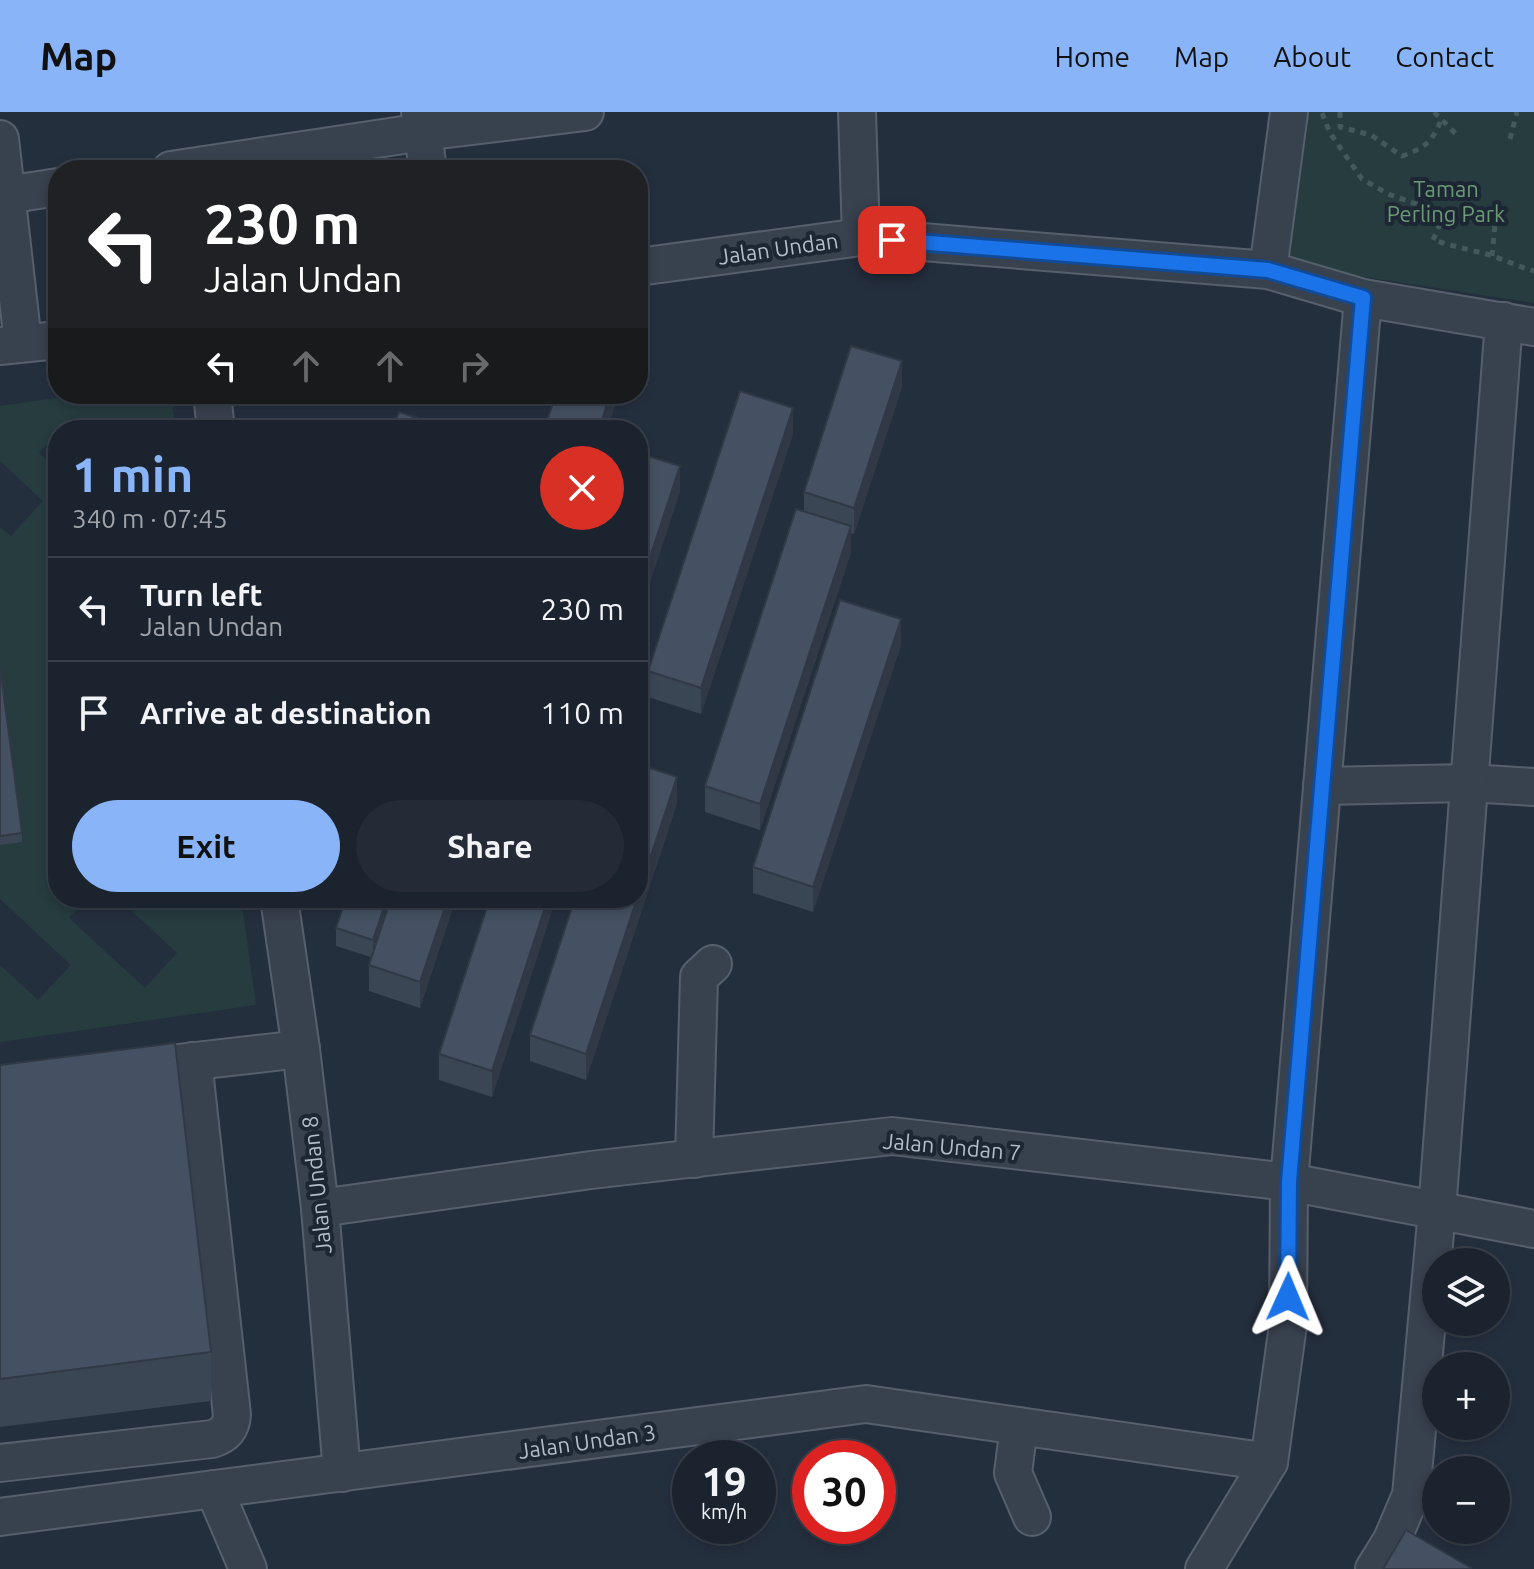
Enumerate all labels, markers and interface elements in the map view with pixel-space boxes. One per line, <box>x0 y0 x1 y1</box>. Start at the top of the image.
text: Map <box>40 35 117 77</box>
text: Home <box>1055 41 1130 72</box>
text: Map <box>1174 41 1229 72</box>
text: About <box>1273 41 1351 72</box>
text: Contact <box>1395 41 1494 72</box>
park label: Taman Perling Park <box>1387 176 1505 226</box>
icon: left <box>72 192 176 296</box>
text: 230 m <box>204 192 360 255</box>
pin <box>858 206 926 274</box>
icon: arrive <box>870 218 914 262</box>
street label: Jalan Undan <box>716 227 840 269</box>
text: Jalan Undan <box>204 258 402 299</box>
icon: left <box>200 344 244 388</box>
icon: ahead <box>284 344 328 388</box>
icon: ahead <box>368 344 412 388</box>
icon: right <box>452 344 496 388</box>
button: close <box>540 446 624 530</box>
text: 1 min <box>72 447 193 501</box>
text: 340 m · 07:45 <box>72 504 228 533</box>
text: Turn left <box>140 578 262 612</box>
icon: left <box>72 587 116 631</box>
text: 230 m <box>540 592 624 626</box>
text: Jalan Undan <box>140 612 283 641</box>
icon: arrive <box>72 691 116 735</box>
text: Arrive at destination <box>140 696 432 730</box>
text: 110 m <box>540 696 624 730</box>
button: Exit <box>72 800 340 892</box>
button: Share <box>356 800 624 892</box>
street label: Jalan Undan 8 <box>296 1115 336 1255</box>
street label: Jalan Undan 7 <box>882 1128 1022 1164</box>
map controls <box>1422 1248 1510 1544</box>
button: layers <box>1422 1248 1510 1336</box>
position arrow <box>1246 1255 1330 1339</box>
button: + <box>1422 1352 1510 1440</box>
street label: Jalan Undan 3 <box>517 1419 657 1463</box>
speed limit sign: 30 <box>792 1440 896 1544</box>
button: − <box>1422 1456 1510 1544</box>
text: 19 <box>701 1459 747 1504</box>
text: km/h <box>701 1500 747 1523</box>

